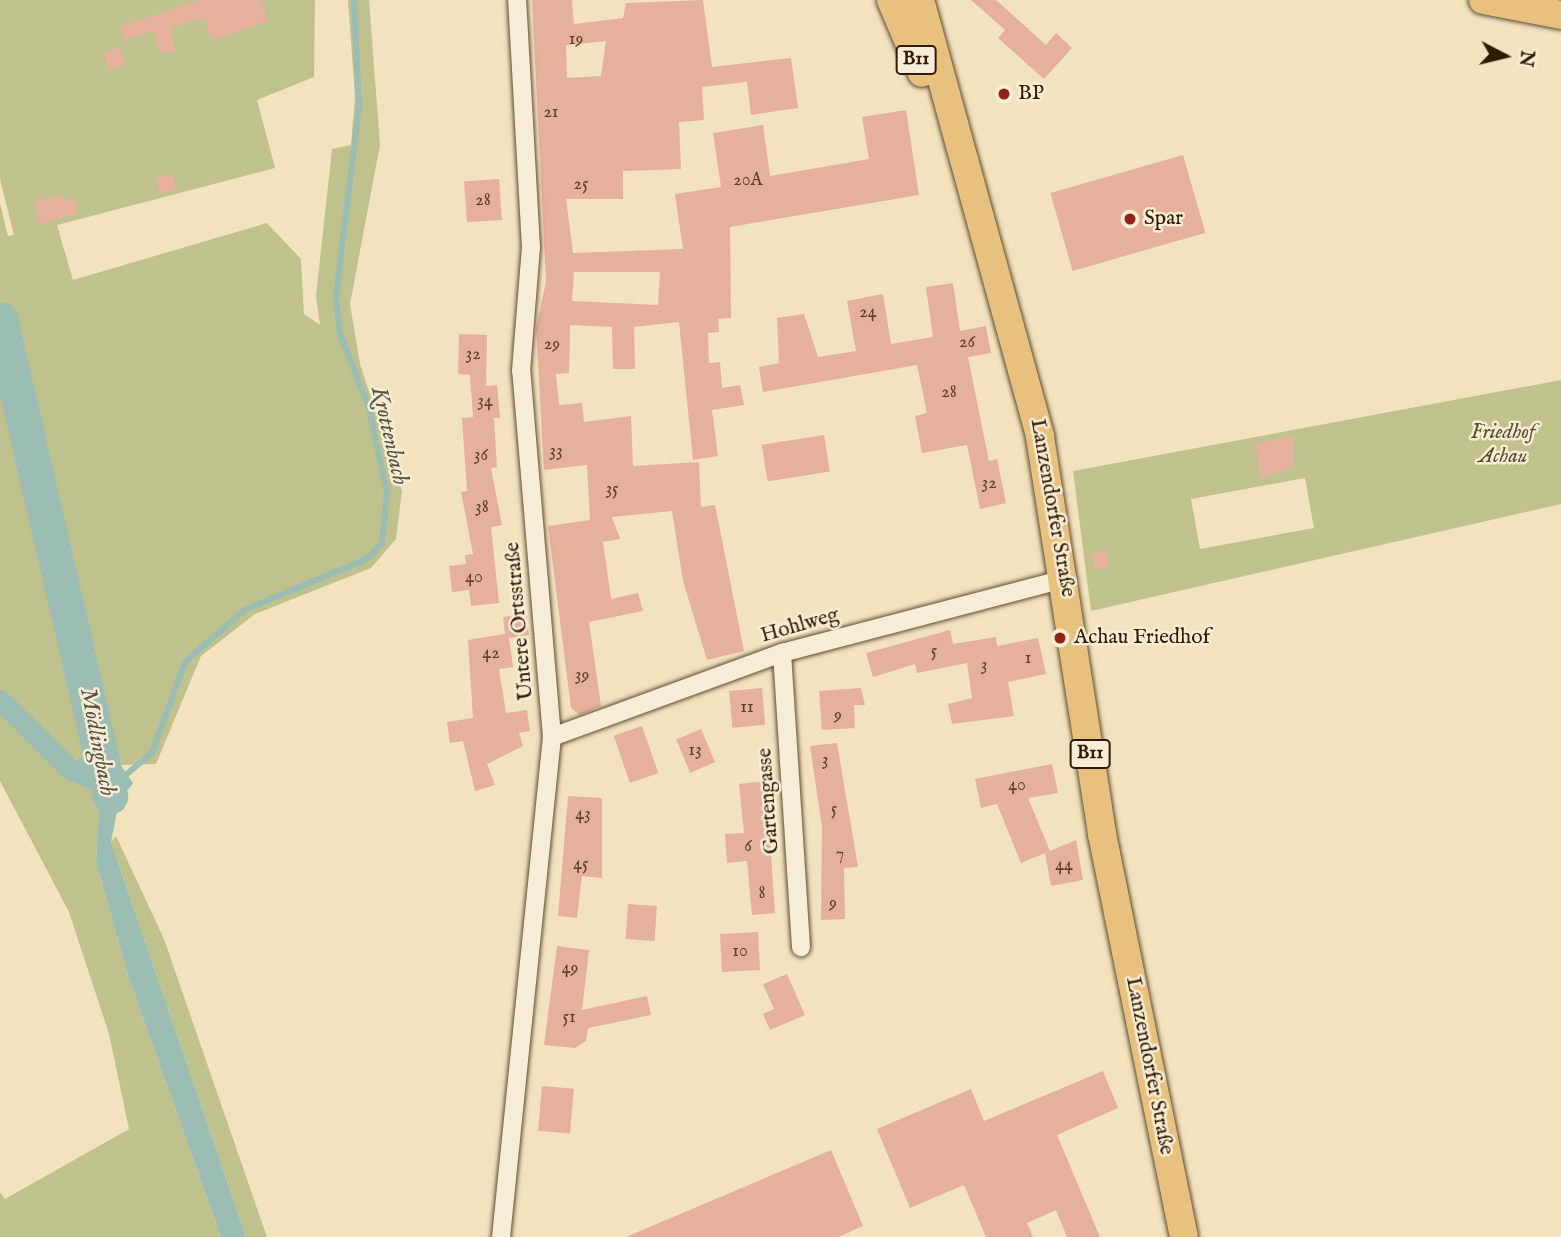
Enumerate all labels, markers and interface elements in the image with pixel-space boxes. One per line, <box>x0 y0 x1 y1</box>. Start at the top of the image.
north arrow <box>1470 21 1540 91</box>
house number: 19 <box>569 29 583 51</box>
road number: B11 <box>895 44 937 76</box>
text: N <box>1513 49 1539 68</box>
place label: BP <box>1018 81 1044 107</box>
marker: BP <box>996 86 1012 102</box>
house number: 21 <box>543 102 559 124</box>
house number: 20A <box>733 170 763 192</box>
house number: 25 <box>574 174 588 196</box>
house number: 28 <box>475 190 491 212</box>
place label: Spar <box>1144 206 1183 232</box>
marker: Spar <box>1122 211 1138 227</box>
house number: 24 <box>859 302 877 324</box>
house number: 26 <box>959 332 975 354</box>
house number: 29 <box>544 334 560 356</box>
house number: 32 <box>465 344 481 366</box>
house number: 28 <box>941 382 957 404</box>
water label: Krottenbach <box>364 384 414 488</box>
house number: 34 <box>477 391 493 413</box>
street label: Lanzendorfer Straße <box>1024 417 1080 599</box>
park label: Friedhof Achau <box>1471 420 1535 470</box>
house number: 33 <box>549 441 563 463</box>
house number: 36 <box>474 445 488 467</box>
house number: 32 <box>981 473 997 495</box>
house number: 35 <box>605 479 619 501</box>
house number: 38 <box>475 497 489 519</box>
street label: Untere Ortsstraße <box>501 541 539 701</box>
house number: 40 <box>465 567 483 589</box>
street label: Hohlweg <box>758 603 842 649</box>
place label: Achau Friedhof <box>1074 625 1210 651</box>
marker: Achau Friedhof <box>1052 630 1068 646</box>
house number: 5 <box>931 641 937 663</box>
house number: 42 <box>482 643 500 665</box>
house number: 1 <box>1025 648 1031 670</box>
house number: 3 <box>981 655 987 677</box>
house number: 39 <box>575 665 589 687</box>
water label: Mödlingbach <box>73 686 121 798</box>
house number: 11 <box>740 697 754 719</box>
house number: 9 <box>834 705 842 727</box>
road number: B11 <box>1069 738 1111 769</box>
house number: 13 <box>688 740 702 762</box>
street label: Gartengasse <box>753 747 785 855</box>
house number: 3 <box>822 750 828 772</box>
house number: 40 <box>1008 775 1026 797</box>
house number: 5 <box>831 799 837 821</box>
house number: 43 <box>575 804 591 826</box>
house number: 6 <box>744 836 752 858</box>
house number: 7 <box>836 844 844 866</box>
house number: 45 <box>573 854 589 876</box>
house number: 44 <box>1055 855 1073 877</box>
house number: 8 <box>758 883 766 905</box>
house number: 9 <box>829 893 837 915</box>
house number: 10 <box>732 941 748 963</box>
house number: 49 <box>562 958 578 980</box>
street label: Lanzendorfer Straße <box>1119 975 1179 1157</box>
house number: 51 <box>562 1007 576 1029</box>

